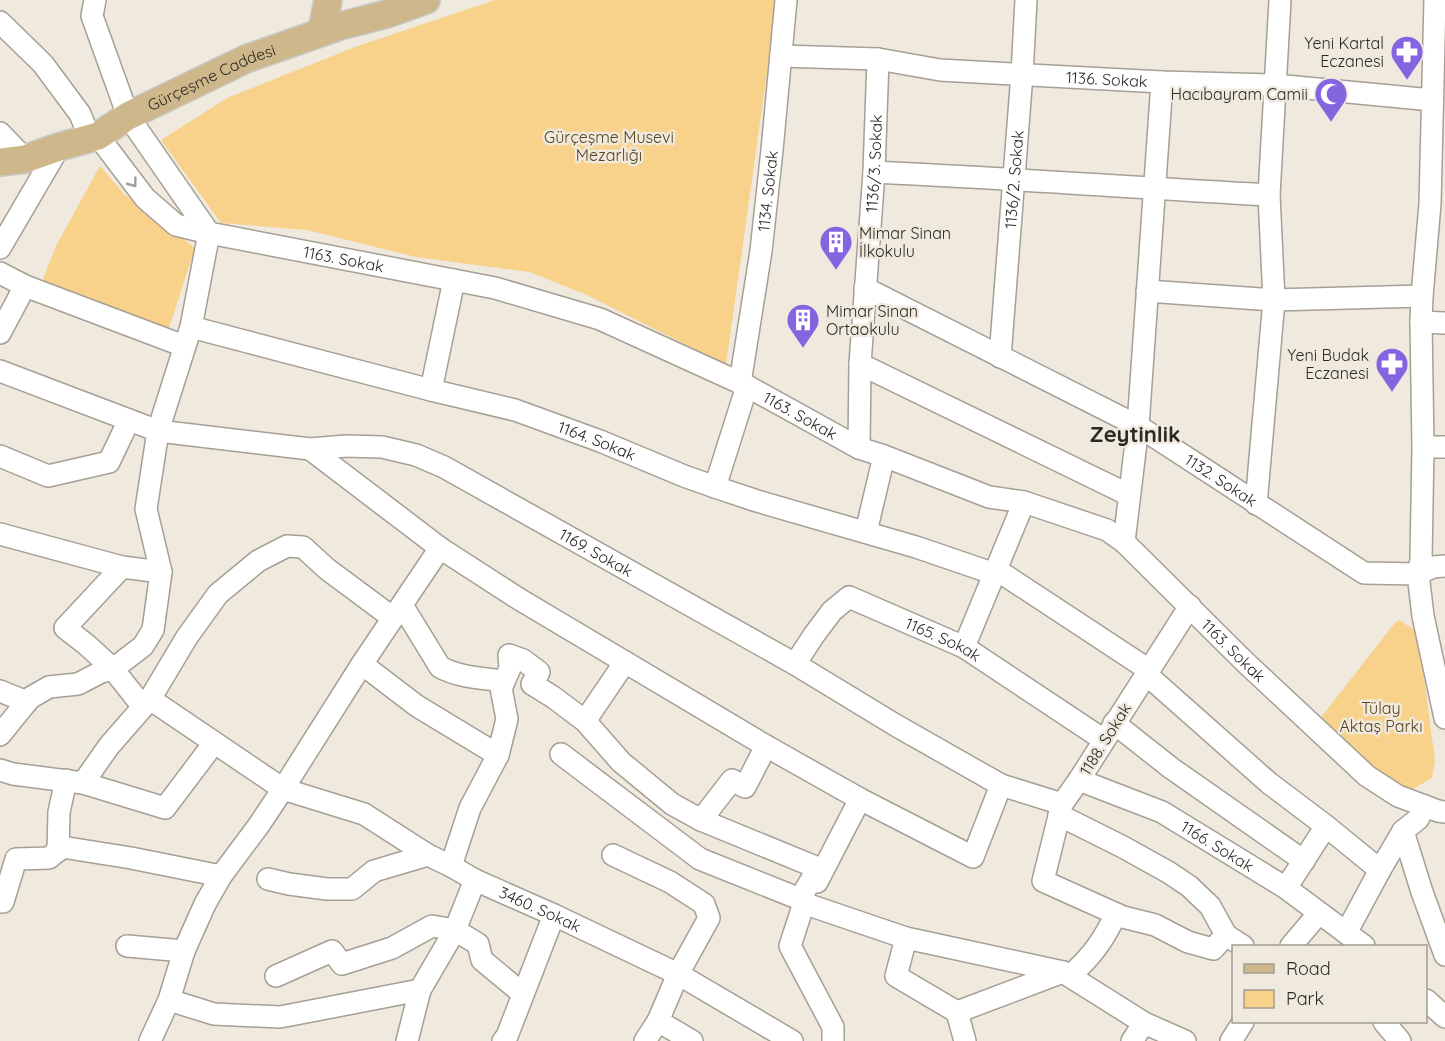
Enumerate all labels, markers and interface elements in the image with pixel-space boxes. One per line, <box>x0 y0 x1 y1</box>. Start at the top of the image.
place label: Yeni Kartal Eczanesi <box>1304 33 1384 71</box>
pharmacy icon: Yeni Kartal Eczanesi <box>1389 34 1425 81</box>
street label: Gürçeşme Caddesi <box>144 39 278 115</box>
street label: 1136. Sokak <box>1065 67 1148 91</box>
mosque icon: Hacıbayram Camii <box>1313 76 1349 123</box>
place label: Hacıbayram Camii <box>1170 84 1308 104</box>
street label: 1136/3. Sokak <box>861 114 886 213</box>
park label: Gürçeşme Musevi Mezarlığı <box>544 127 674 165</box>
street label: 1136/2. Sokak <box>1000 130 1028 230</box>
street label: 1134. Sokak <box>753 149 782 233</box>
one-way arrow <box>126 176 137 187</box>
place label: Mimar Sinan İlkokulu <box>859 223 951 261</box>
building icon: Mimar Sinan İlkokulu <box>818 224 854 271</box>
street label: 1163. Sokak <box>302 241 386 276</box>
place label: Mimar Sinan Ortaokulu <box>826 301 918 339</box>
building icon: Mimar Sinan Ortaokulu <box>785 302 821 349</box>
place label: Yeni Budak Eczanesi <box>1287 345 1369 383</box>
pharmacy icon: Yeni Budak Eczanesi <box>1374 346 1410 393</box>
street label: 1163. Sokak <box>760 387 841 444</box>
street label: 1164. Sokak <box>555 417 639 465</box>
district label: Zeytinlik <box>1090 420 1180 448</box>
street label: 1132. Sokak <box>1181 449 1261 511</box>
street label: 1169. Sokak <box>556 524 636 581</box>
street label: 1165. Sokak <box>902 613 985 666</box>
street label: 1163. Sokak <box>1197 615 1270 686</box>
park label: Tülay Aktaş Parkı <box>1339 698 1423 736</box>
street label: 1188. Sokak <box>1075 699 1135 779</box>
street label: 1166. Sokak <box>1177 816 1258 876</box>
street label: 3460. Sokak <box>496 882 584 936</box>
legend <box>1232 945 1427 1023</box>
text: Road <box>1286 957 1331 980</box>
text: Park <box>1286 987 1324 1010</box>

